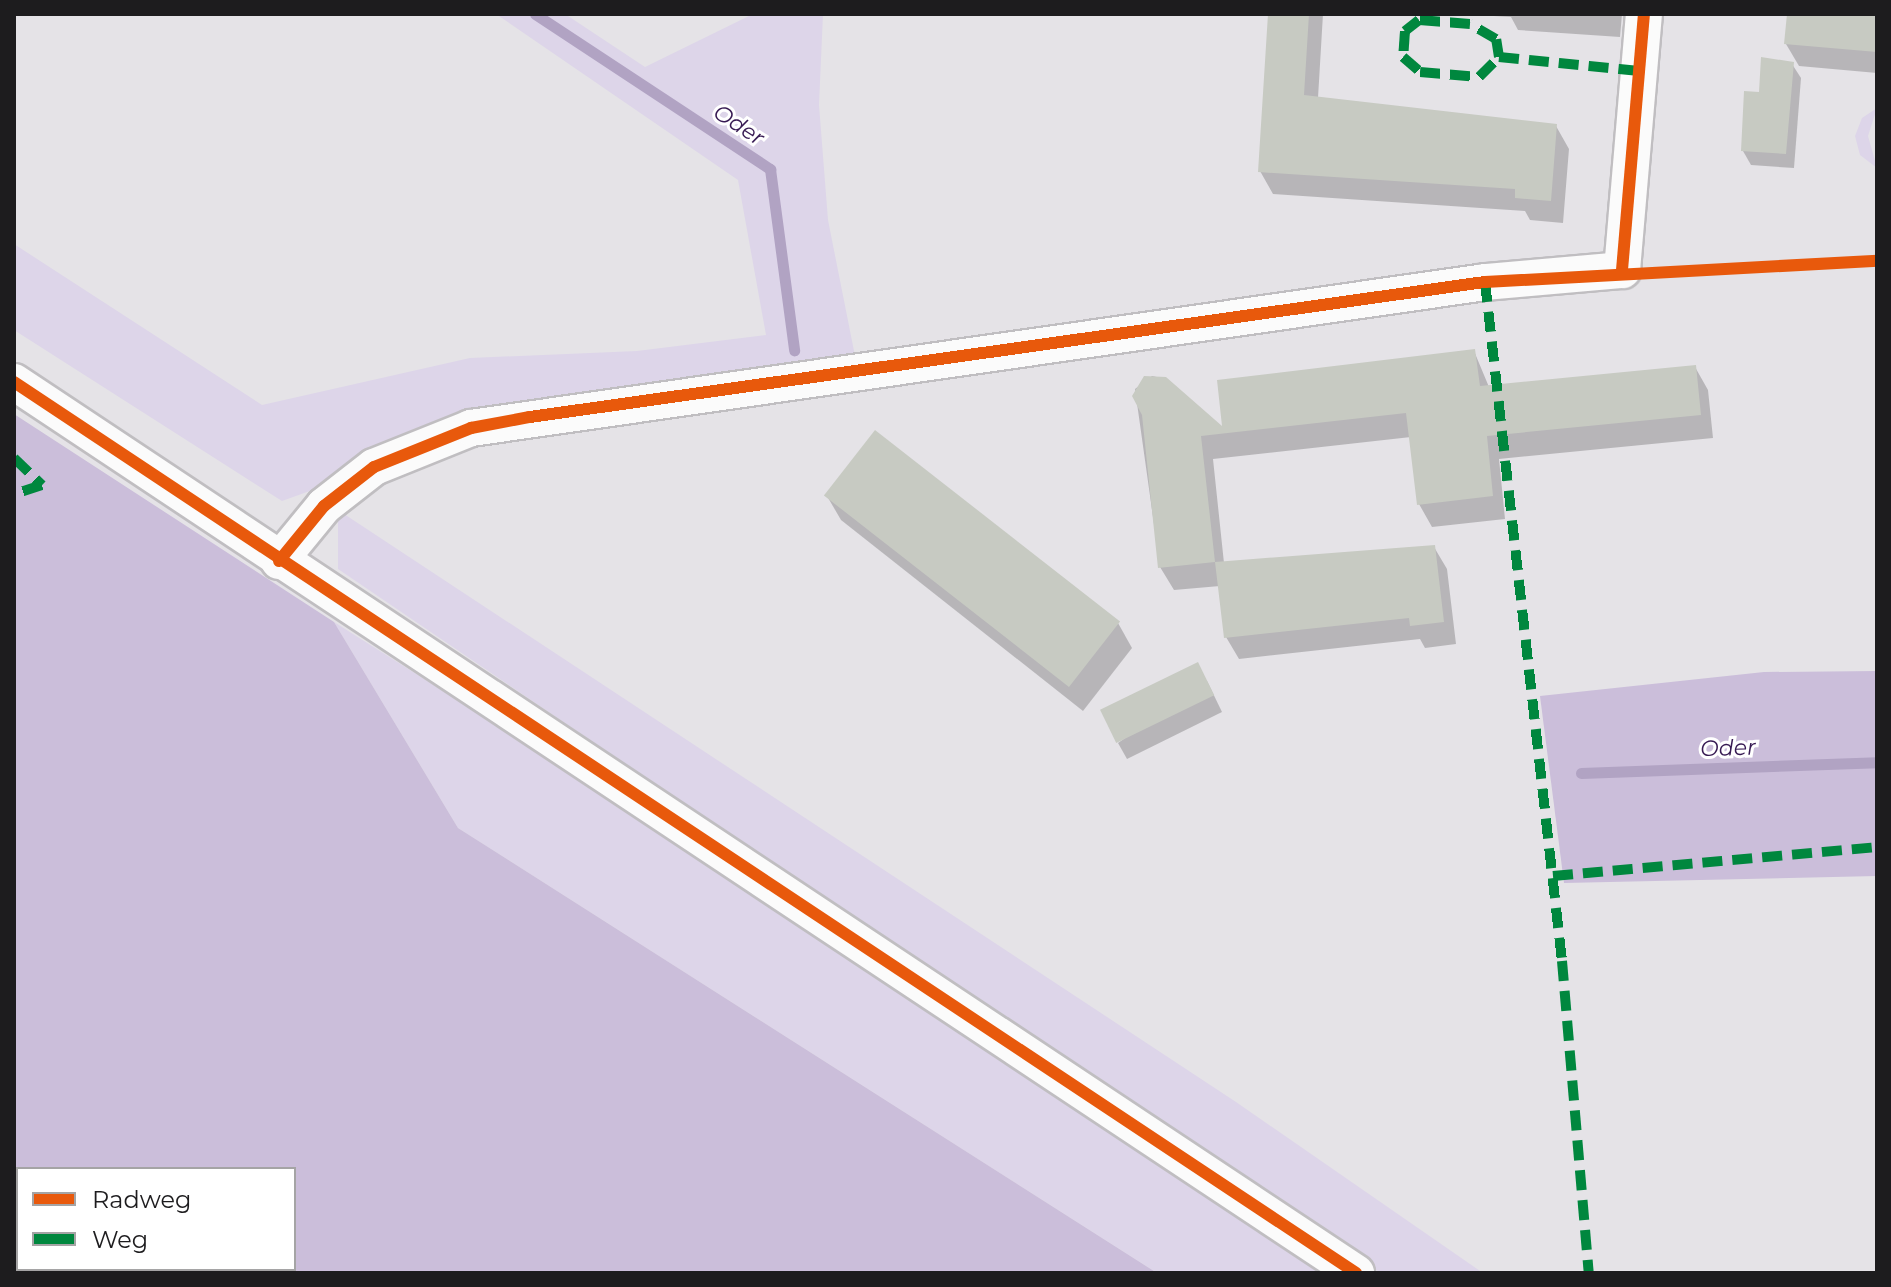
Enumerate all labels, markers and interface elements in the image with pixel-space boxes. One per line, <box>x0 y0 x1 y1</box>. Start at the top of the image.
water label: Oder <box>709 99 769 151</box>
water label: Oder <box>1700 734 1756 762</box>
legend <box>16 1167 296 1271</box>
text: Radweg <box>92 1185 191 1214</box>
text: Weg <box>92 1225 148 1254</box>

